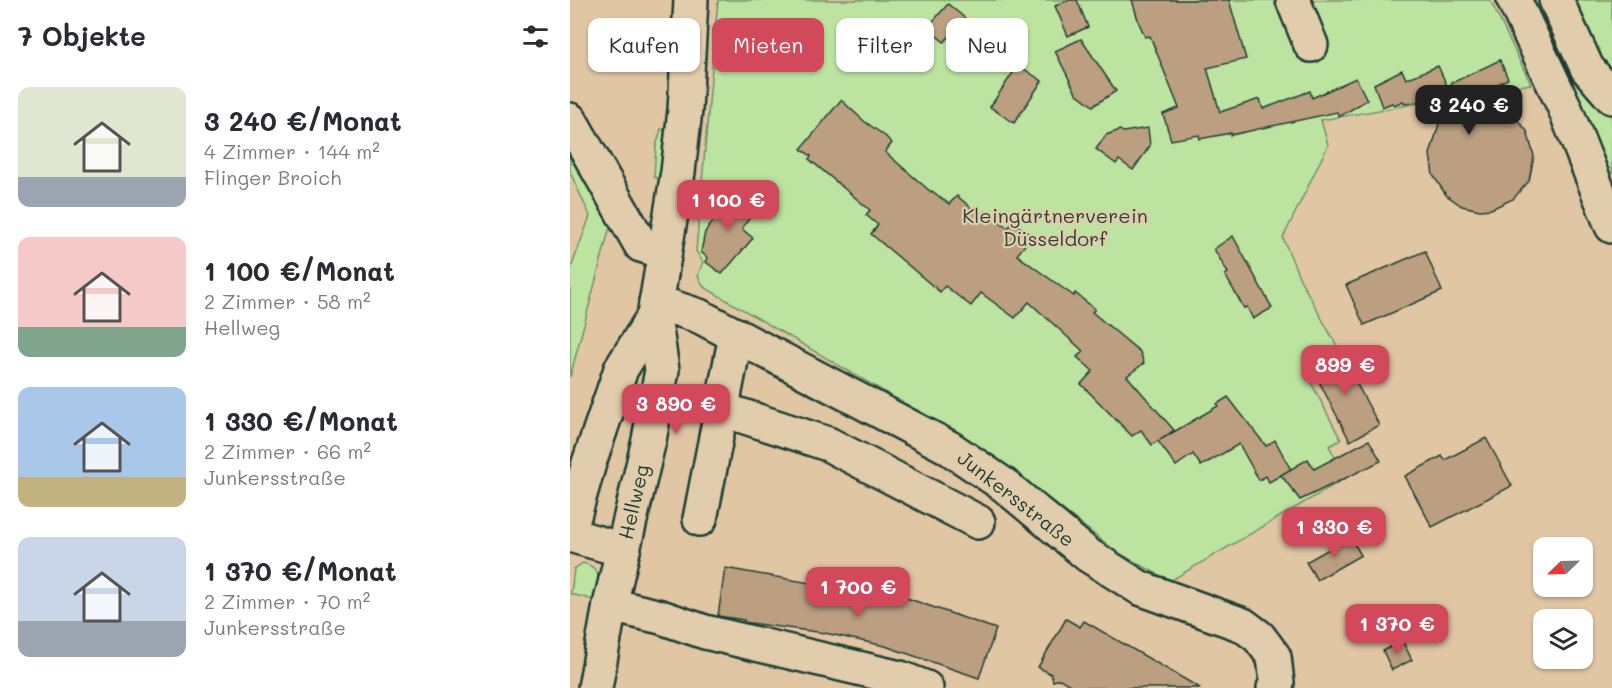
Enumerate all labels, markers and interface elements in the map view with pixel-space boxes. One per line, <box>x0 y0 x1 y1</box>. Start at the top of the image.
chip: Kaufen <box>588 18 700 72</box>
chip: Mieten <box>712 18 824 72</box>
chip: Filter <box>836 18 934 72</box>
chip: Neu <box>946 18 1028 72</box>
text: 7 Objekte <box>18 19 146 53</box>
icon: filters <box>519 20 552 53</box>
pin: 3 240 € <box>1414 85 1524 136</box>
text: 3 240 € <box>1429 91 1509 117</box>
text: 3 240 €/Monat <box>204 104 402 138</box>
icon: home <box>66 111 138 183</box>
text: 4 Zimmer · 144 m² <box>204 138 380 164</box>
text: Flinger Broich <box>204 164 341 190</box>
pin: 1 100 € <box>673 180 783 231</box>
text: 1 100 € <box>691 186 765 212</box>
park label: Kleingärtnerverein Düsseldorf <box>962 202 1148 251</box>
text: 1 100 €/Monat <box>204 254 395 288</box>
icon: home <box>66 261 138 333</box>
text: 2 Zimmer · 58 m² <box>204 288 371 314</box>
text: Hellweg <box>204 314 280 340</box>
pin: 899 € <box>1303 345 1387 396</box>
text: 899 € <box>1315 351 1375 377</box>
pin: 3 890 € <box>621 384 731 435</box>
text: 3 890 € <box>636 390 716 416</box>
text: 1 330 €/Monat <box>204 404 398 438</box>
icon: home <box>66 411 138 483</box>
text: 2 Zimmer · 66 m² <box>204 438 371 464</box>
street label: Junkersstraße <box>953 444 1081 552</box>
street label: Hellweg <box>612 462 654 542</box>
text: Junkersstraße <box>204 464 346 490</box>
pin: 1 330 € <box>1279 507 1389 558</box>
text: 1 330 € <box>1296 513 1372 539</box>
north arrow <box>1533 537 1593 597</box>
map controls <box>1533 537 1593 669</box>
text: 1 370 €/Monat <box>204 554 397 588</box>
icon: home <box>66 561 138 633</box>
pin: 1 700 € <box>803 567 913 618</box>
text: 1 700 € <box>820 573 896 599</box>
text: 2 Zimmer · 70 m² <box>204 588 370 614</box>
pin: 1 370 € <box>1342 604 1452 655</box>
button: layers <box>1533 609 1593 669</box>
text: 1 370 € <box>1359 610 1435 636</box>
text: Junkersstraße <box>204 614 346 640</box>

